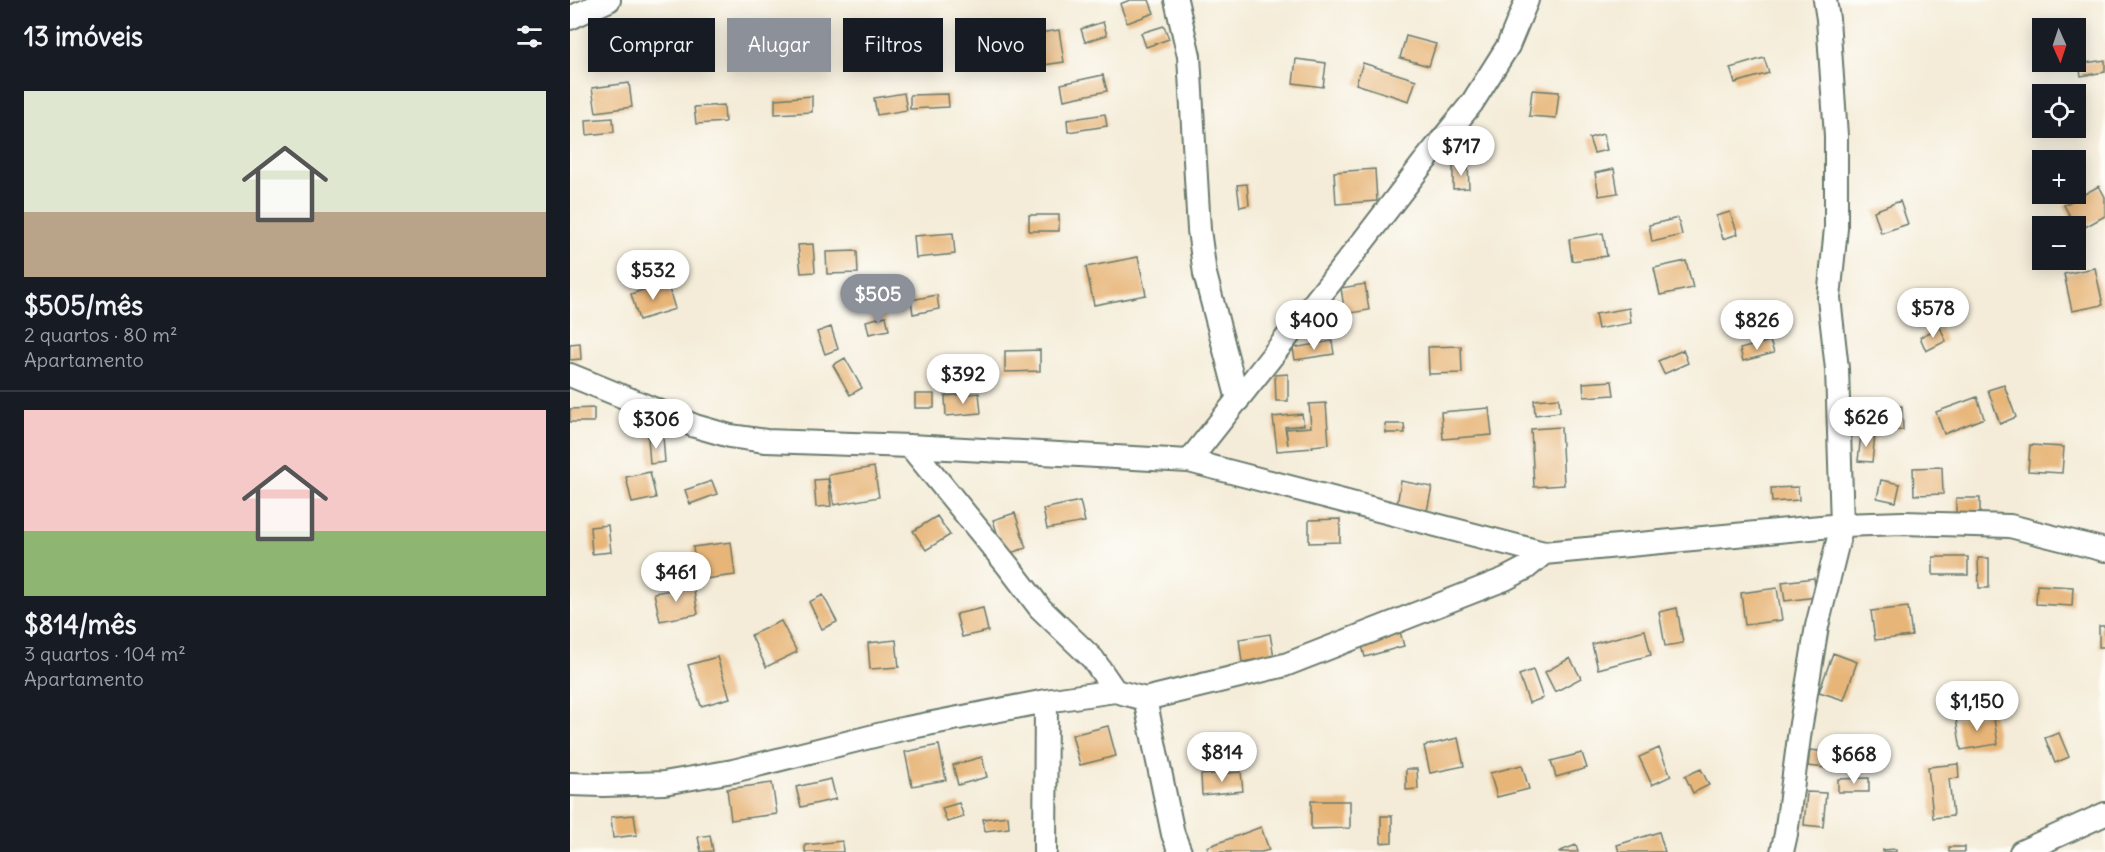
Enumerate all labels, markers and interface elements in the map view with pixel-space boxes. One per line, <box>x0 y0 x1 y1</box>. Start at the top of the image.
chip: Comprar <box>588 18 715 72</box>
chip: Alugar <box>727 18 831 72</box>
chip: Filtros <box>843 18 943 72</box>
chip: Novo <box>955 18 1046 72</box>
north arrow <box>2032 18 2086 72</box>
map controls <box>2032 18 2086 270</box>
text: 13 imóveis <box>24 20 143 53</box>
icon: filters <box>513 20 546 53</box>
button: locate <box>2032 84 2086 138</box>
pin: $717 <box>1425 126 1497 177</box>
icon: home <box>231 130 339 238</box>
text: $717 <box>1442 133 1480 158</box>
button: + <box>2032 150 2086 204</box>
button: − <box>2032 216 2086 270</box>
pin: $532 <box>617 250 689 301</box>
text: $532 <box>631 257 675 282</box>
pin: $505 <box>842 274 914 325</box>
text: $505 <box>854 281 902 306</box>
pin: $578 <box>1897 288 1969 339</box>
text: $505/mês <box>24 289 143 322</box>
text: $578 <box>1911 295 1955 320</box>
pin: $400 <box>1278 300 1350 351</box>
pin: $826 <box>1721 300 1793 351</box>
text: $400 <box>1290 307 1338 332</box>
text: $826 <box>1734 307 1780 332</box>
text: 2 quartos · 80 m² <box>24 322 177 347</box>
text: Apartamento <box>24 347 144 372</box>
pin: $392 <box>927 354 999 405</box>
text: $392 <box>941 361 985 386</box>
pin: $626 <box>1830 397 1902 448</box>
pin: $306 <box>620 399 692 450</box>
text: $626 <box>1843 404 1889 429</box>
text: $306 <box>632 406 680 431</box>
icon: home <box>231 449 339 557</box>
pin: $461 <box>640 552 712 603</box>
text: $461 <box>655 559 697 584</box>
text: $814/mês <box>24 608 136 641</box>
text: 3 quartos · 104 m² <box>24 641 186 666</box>
text: Apartamento <box>24 666 144 691</box>
pin: $1,150 <box>1928 681 2026 732</box>
text: $1,150 <box>1950 688 2004 713</box>
pin: $814 <box>1186 732 1258 783</box>
pin: $668 <box>1818 734 1890 785</box>
text: $814 <box>1201 739 1243 764</box>
text: $668 <box>1831 741 1877 766</box>

